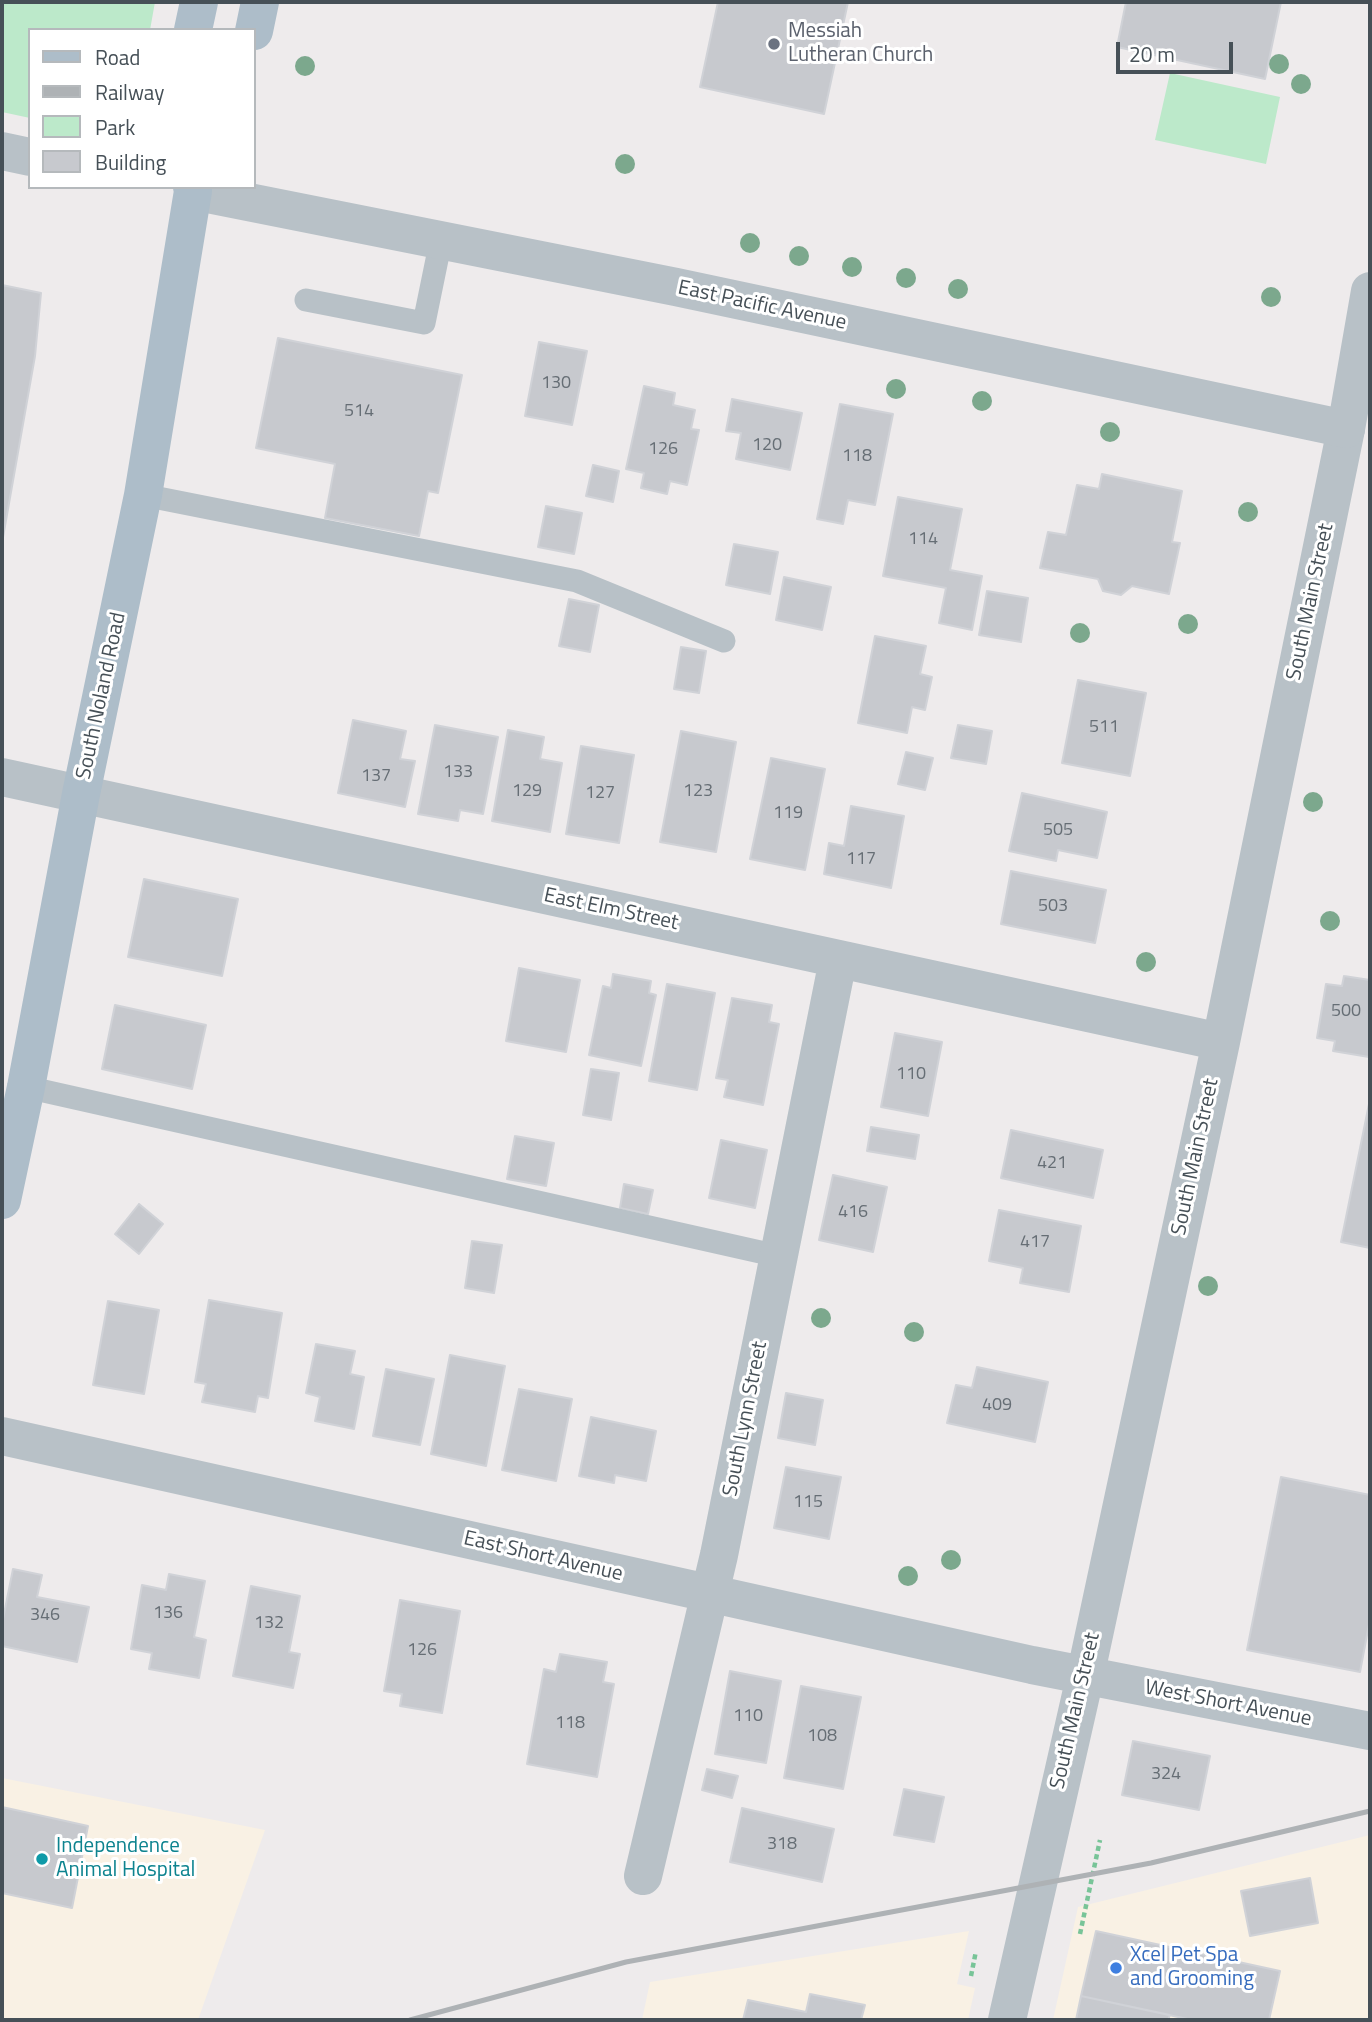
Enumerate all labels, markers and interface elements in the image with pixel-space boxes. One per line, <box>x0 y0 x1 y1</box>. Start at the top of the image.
place label: Messiah Lutheran Church <box>788 19 933 69</box>
legend <box>28 28 256 189</box>
scale bar <box>1120 28 1237 72</box>
marker: Messiah Lutheran Church <box>766 36 782 52</box>
text: 20 m <box>1129 38 1175 70</box>
text: Road <box>95 41 140 73</box>
text: Railway <box>95 76 164 108</box>
text: Park <box>95 111 135 143</box>
text: Building <box>95 146 166 178</box>
street label: East Pacific Avenue <box>675 276 849 336</box>
house number: 130 <box>541 373 571 395</box>
house number: 514 <box>344 401 374 423</box>
house number: 120 <box>752 435 782 457</box>
house number: 126 <box>648 439 678 461</box>
house number: 118 <box>842 446 872 468</box>
street label: South Main Street <box>1282 521 1340 683</box>
house number: 114 <box>908 529 938 551</box>
street label: South Noland Road <box>72 610 132 782</box>
house number: 511 <box>1089 717 1119 739</box>
house number: 133 <box>443 762 473 784</box>
house number: 137 <box>361 766 391 788</box>
house number: 129 <box>512 781 542 803</box>
house number: 123 <box>683 781 713 803</box>
house number: 127 <box>585 783 615 805</box>
house number: 119 <box>773 803 803 825</box>
house number: 505 <box>1043 820 1073 842</box>
house number: 117 <box>846 849 876 871</box>
street label: East Elm Street <box>542 883 680 937</box>
house number: 503 <box>1038 896 1068 918</box>
house number: 500 <box>1331 1001 1361 1023</box>
house number: 110 <box>896 1064 926 1086</box>
street label: South Main Street <box>1167 1076 1225 1238</box>
house number: 421 <box>1037 1153 1067 1175</box>
house number: 416 <box>838 1202 868 1224</box>
house number: 417 <box>1020 1232 1050 1254</box>
street label: South Lynn Street <box>719 1339 773 1499</box>
house number: 409 <box>982 1395 1012 1417</box>
house number: 115 <box>793 1492 823 1514</box>
street label: East Short Avenue <box>461 1526 625 1588</box>
house number: 136 <box>153 1603 183 1625</box>
house number: 346 <box>30 1605 60 1627</box>
house number: 132 <box>254 1613 284 1635</box>
street label: South Main Street <box>1046 1630 1106 1792</box>
house number: 126 <box>407 1640 437 1662</box>
street label: West Short Avenue <box>1143 1675 1313 1733</box>
house number: 110 <box>733 1706 763 1728</box>
house number: 118 <box>555 1713 585 1735</box>
house number: 108 <box>807 1726 837 1748</box>
house number: 324 <box>1151 1764 1181 1786</box>
place label: Independence Animal Hospital <box>56 1834 195 1884</box>
house number: 318 <box>767 1834 797 1856</box>
marker: Independence Animal Hospital <box>34 1851 50 1867</box>
place label: Xcel Pet Spa and Grooming <box>1130 1943 1254 1993</box>
marker: Xcel Pet Spa and Grooming <box>1108 1960 1124 1976</box>

